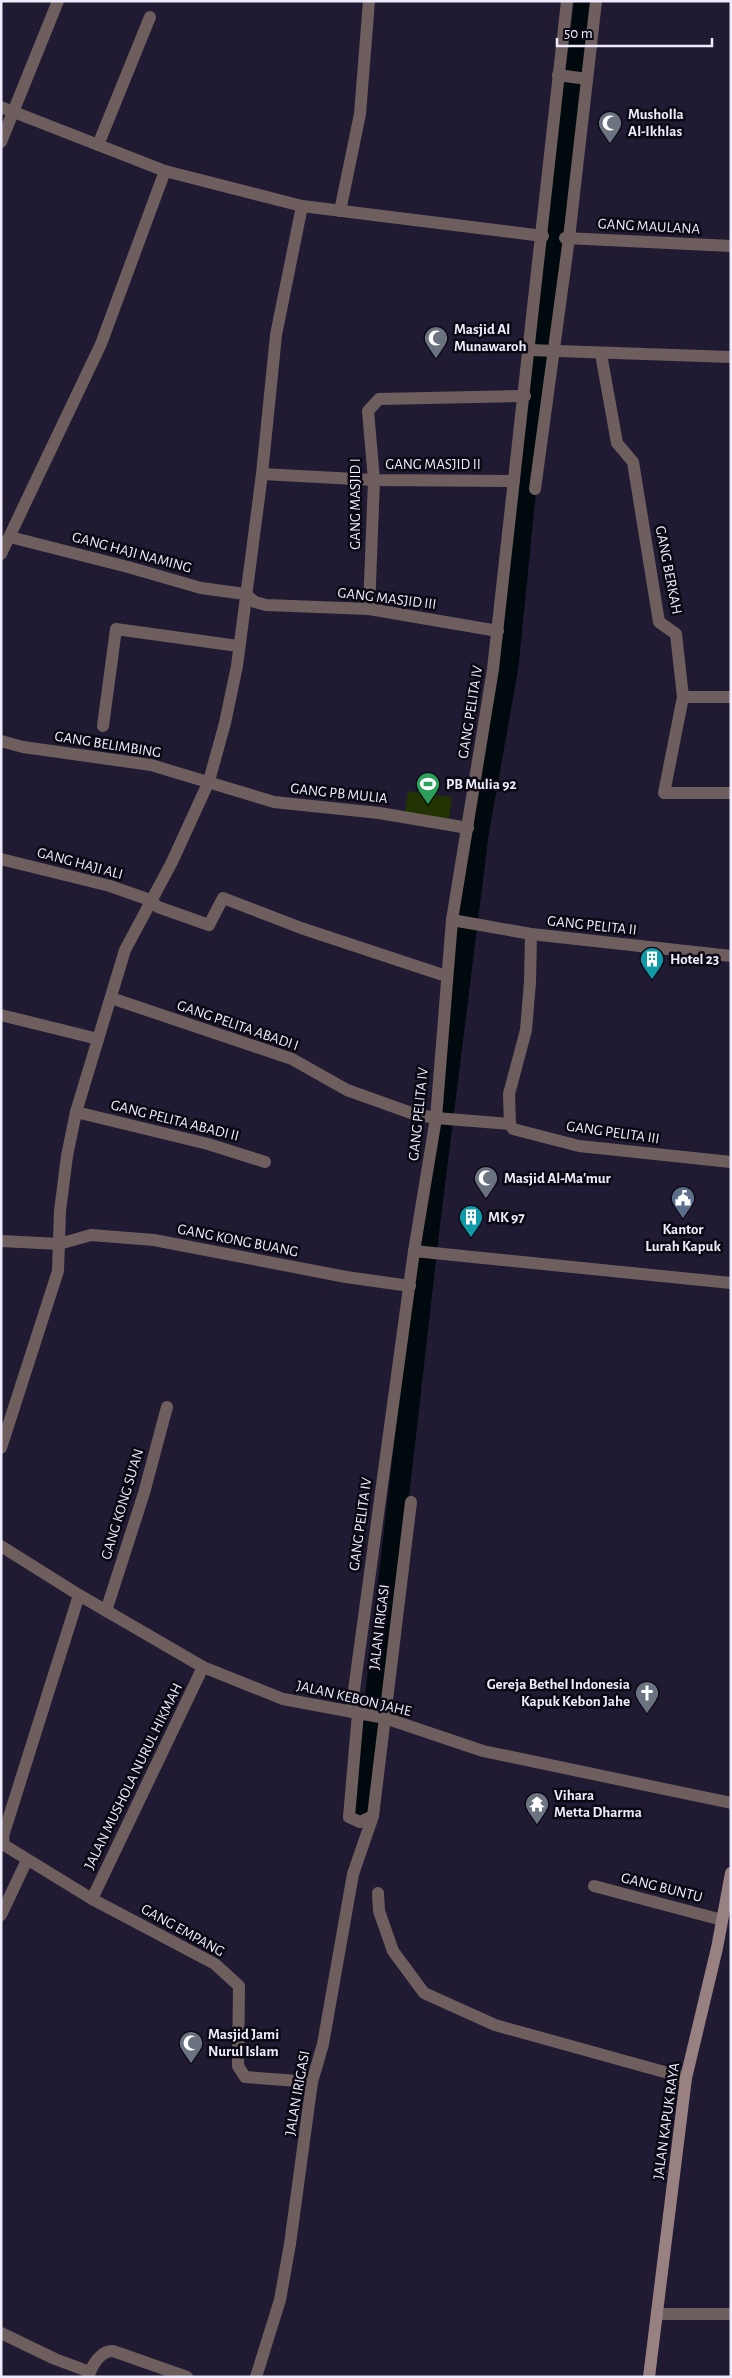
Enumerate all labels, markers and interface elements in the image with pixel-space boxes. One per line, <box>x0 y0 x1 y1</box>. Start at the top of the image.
scale bar <box>557 15 712 47</box>
text: 50 m <box>564 26 593 41</box>
place label: Musholla Al-Ikhlas <box>628 107 684 139</box>
mosque icon: Musholla Al-Ikhlas <box>597 110 623 144</box>
street label: GANG MAULANA <box>597 216 701 237</box>
place label: Masjid Al Munawaroh <box>454 322 527 354</box>
mosque icon: Masjid Al Munawaroh <box>423 325 449 359</box>
street label: GANG MASJID II <box>385 457 481 472</box>
street label: GANG MASJID I <box>348 458 363 550</box>
street label: GANG BERKAH <box>653 525 684 616</box>
street label: GANG HAJI NAMING <box>71 529 193 576</box>
street label: GANG MASJID III <box>337 585 437 612</box>
street label: GANG PELITA IV <box>456 664 485 760</box>
street label: GANG BELIMBING <box>54 729 162 760</box>
sports icon: PB Mulia 92 <box>415 771 441 805</box>
place label: PB Mulia 92 <box>446 777 516 792</box>
street label: GANG PB MULIA <box>290 781 389 806</box>
street label: GANG HAJI ALI <box>35 845 124 882</box>
street label: GANG PELITA II <box>546 913 637 938</box>
building icon: Hotel 23 <box>639 946 665 980</box>
place label: Hotel 23 <box>670 952 719 967</box>
street label: GANG PELITA ABADI I <box>175 998 301 1053</box>
street label: GANG PELITA IV <box>406 1066 431 1162</box>
street label: GANG PELITA ABADI II <box>109 1097 241 1144</box>
street label: GANG PELITA III <box>565 1119 661 1146</box>
mosque icon: Masjid Al-Ma'mur <box>473 1165 499 1199</box>
place label: Masjid Al-Ma'mur <box>504 1171 612 1186</box>
public building icon: Kantor Lurah Kapuk <box>670 1185 696 1219</box>
building icon: MK 97 <box>458 1204 484 1238</box>
place label: MK 97 <box>488 1210 525 1225</box>
street label: GANG KONG BUANG <box>176 1221 300 1260</box>
place label: Kantor Lurah Kapuk <box>645 1222 721 1254</box>
street label: GANG KONG SU'AN <box>98 1447 146 1561</box>
street label: GANG PELITA IV <box>347 1476 375 1572</box>
street label: JALAN IRIGASI <box>367 1584 392 1671</box>
place label: Gereja Bethel Indonesia Kapuk Kebon Jahe <box>487 1677 630 1709</box>
street label: JALAN KEBON JAHE <box>295 1678 413 1719</box>
church icon: Gereja Bethel Indonesia Kapuk Kebon Jahe <box>634 1680 660 1714</box>
street label: JALAN MUSHOLA NURUL HIKMAH <box>82 1681 185 1872</box>
place label: Vihara Metta Dharma <box>554 1788 642 1820</box>
temple icon: Vihara Metta Dharma <box>524 1791 550 1825</box>
street label: GANG BUNTU <box>620 1870 704 1905</box>
street label: GANG EMPANG <box>138 1901 227 1960</box>
place label: Masjid Jami Nurul Islam <box>208 2027 279 2059</box>
mosque icon: Masjid Jami Nurul Islam <box>178 2030 204 2064</box>
street label: JALAN IRIGASI <box>283 2050 312 2137</box>
street label: JALAN KAPUK RAYA <box>651 2061 682 2180</box>

